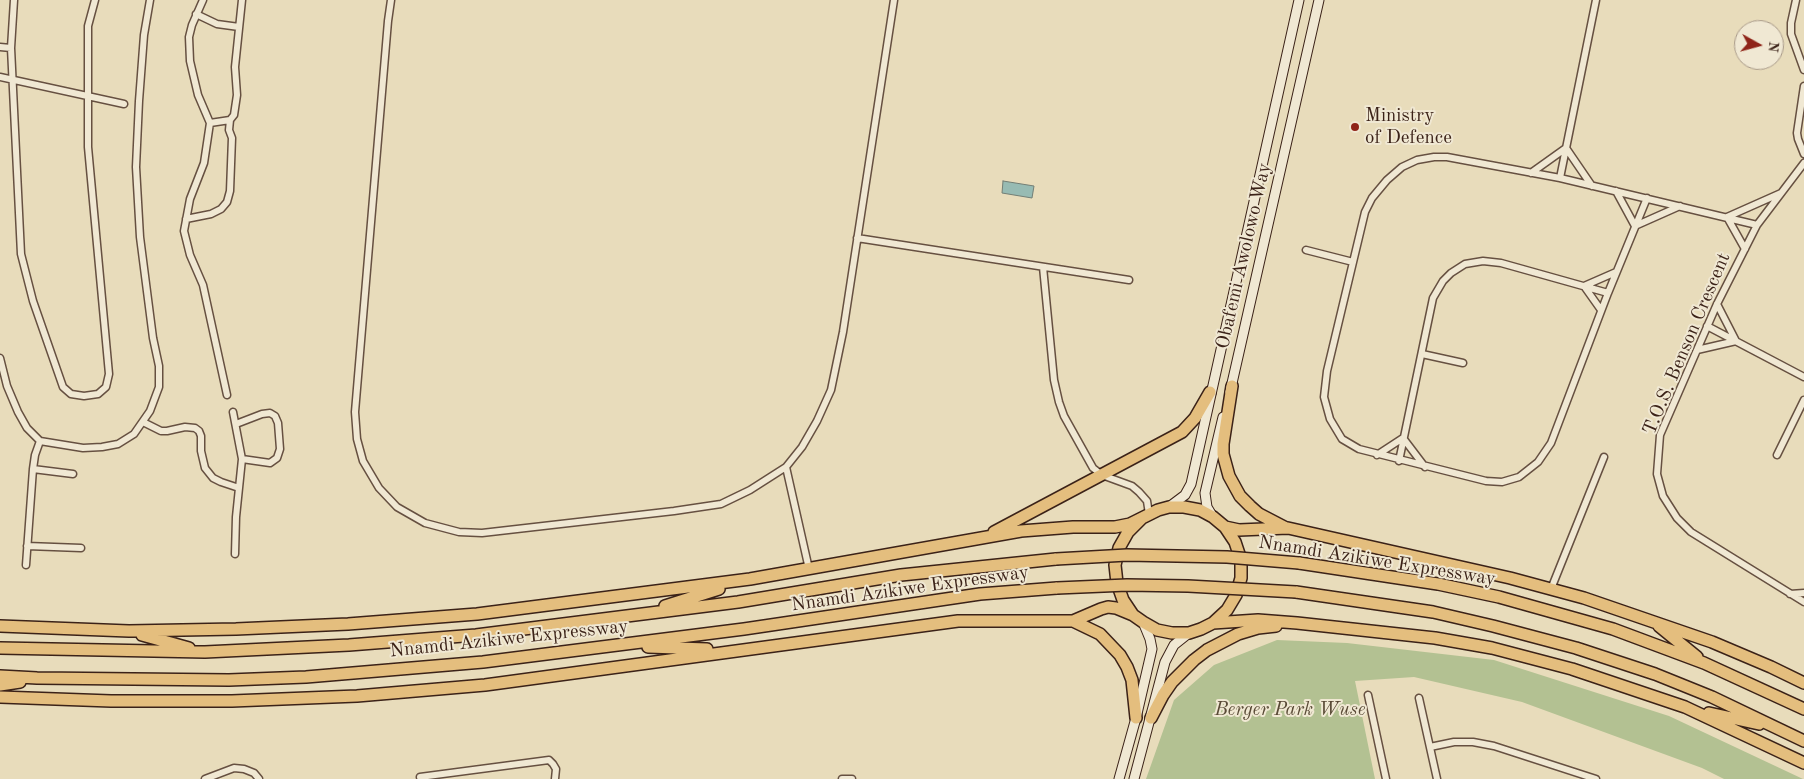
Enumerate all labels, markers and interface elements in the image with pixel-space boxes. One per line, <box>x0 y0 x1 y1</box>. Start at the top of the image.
north arrow <box>1734 20 1784 70</box>
text: N <box>1765 41 1780 53</box>
place label: Ministry of Defence <box>1365 105 1452 149</box>
marker: Ministry of Defence <box>1349 121 1361 133</box>
street label: Obafemi Awolowo Way <box>1211 161 1277 351</box>
street label: T.O.S. Benson Crescent <box>1638 250 1736 438</box>
street label: Nnamdi Azikiwe Expressway <box>1257 531 1497 591</box>
street label: Nnamdi Azikiwe Expressway <box>790 561 1030 617</box>
street label: Nnamdi Azikiwe Expressway <box>389 615 629 663</box>
park label: Berger Park Wuse <box>1214 699 1366 721</box>

